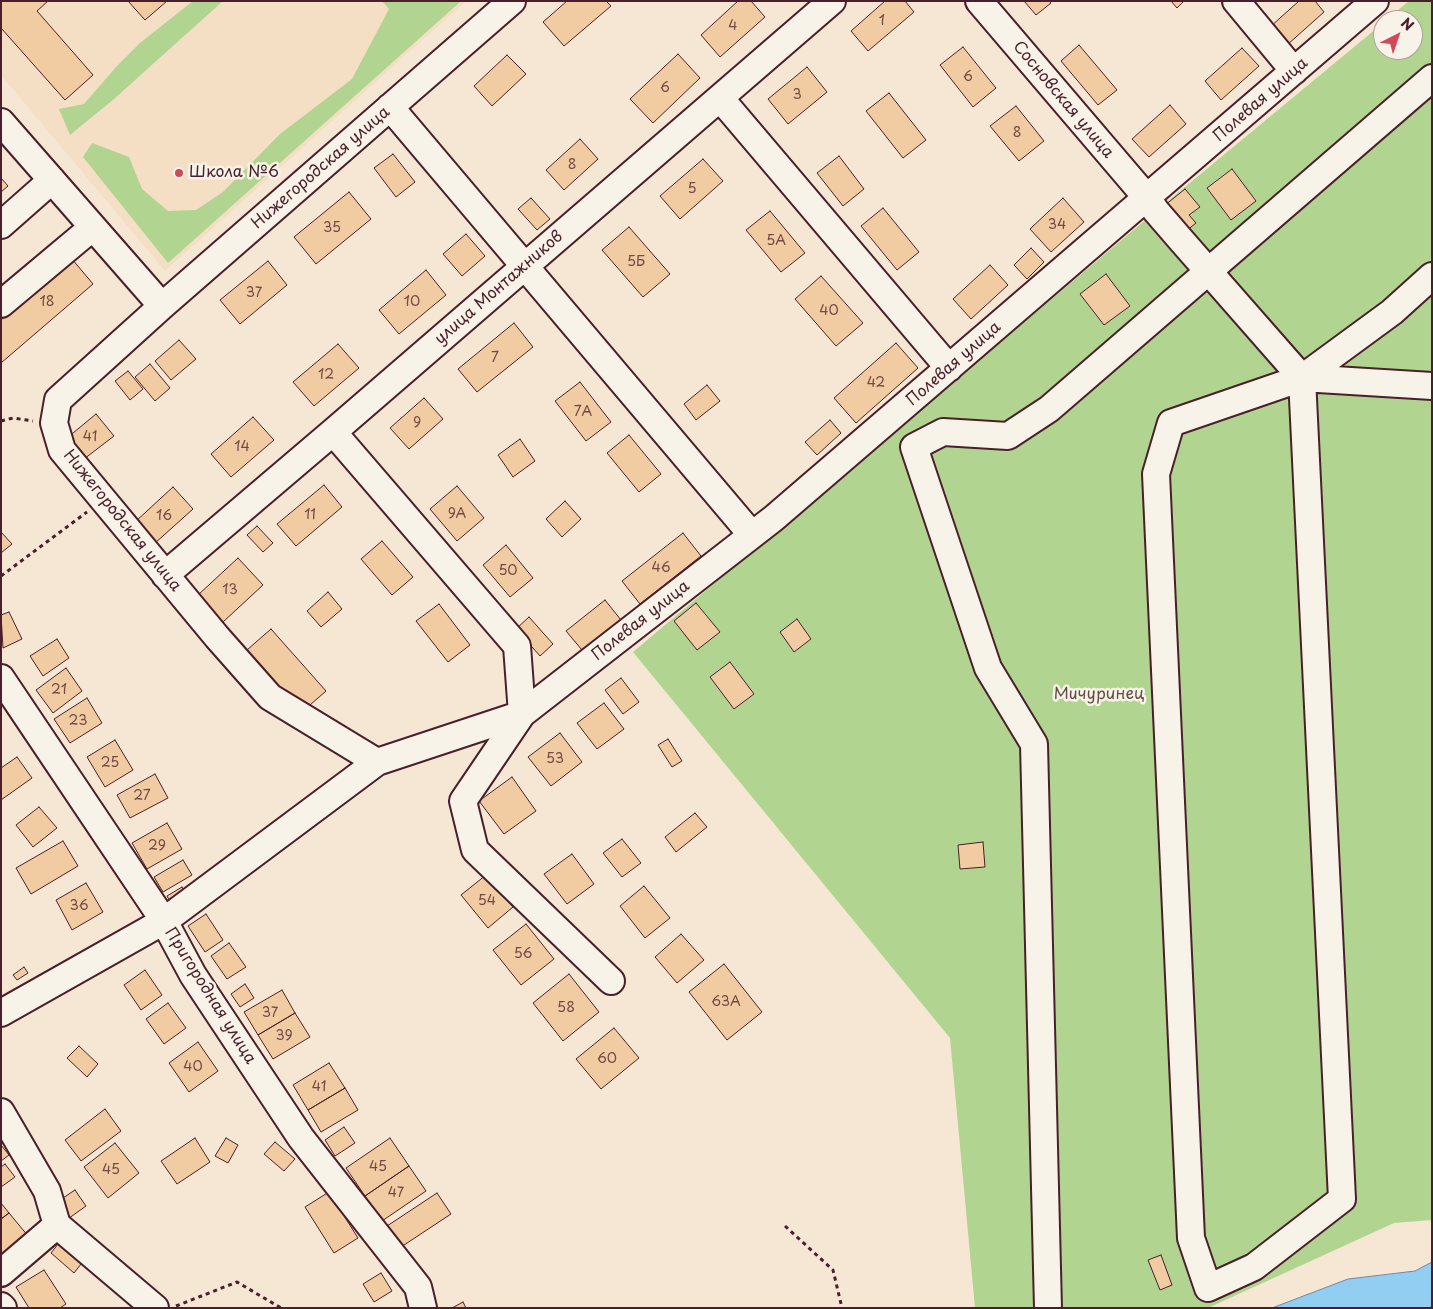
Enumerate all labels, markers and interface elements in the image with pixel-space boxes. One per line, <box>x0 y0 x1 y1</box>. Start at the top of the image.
north arrow <box>1373 10 1423 60</box>
text: N <box>1396 12 1419 36</box>
house number: 1 <box>879 13 885 29</box>
house number: 4 <box>728 18 738 34</box>
street label: Сосновская улица <box>1008 38 1118 162</box>
street label: Полевая улица <box>1210 54 1312 146</box>
house number: 6 <box>963 69 973 85</box>
house number: 6 <box>660 80 670 96</box>
house number: 3 <box>792 87 802 103</box>
street label: Нижегородская улица <box>248 103 394 233</box>
house number: 8 <box>1013 125 1021 141</box>
house number: 8 <box>568 157 576 173</box>
place label: Школа №6 <box>189 163 279 183</box>
marker: Школа №6 <box>173 167 185 179</box>
house number: 5 <box>687 181 697 197</box>
house number: 34 <box>1048 217 1066 233</box>
house number: 35 <box>323 220 341 236</box>
street label: улица Монтажников <box>431 227 567 349</box>
house number: 5А <box>766 233 786 249</box>
house number: 5Б <box>627 254 645 270</box>
house number: 37 <box>246 285 262 301</box>
house number: 18 <box>39 294 55 310</box>
house number: 10 <box>404 294 420 310</box>
house number: 40 <box>819 303 839 319</box>
street label: Полевая улица <box>903 318 1005 410</box>
house number: 7 <box>491 350 499 366</box>
house number: 12 <box>318 367 334 383</box>
house number: 42 <box>867 375 885 391</box>
house number: 7А <box>574 404 592 420</box>
house number: 9 <box>413 415 421 431</box>
house number: 41 <box>83 429 97 445</box>
house number: 14 <box>234 439 250 455</box>
street label: Нижегородская улица <box>59 446 185 596</box>
house number: 9А <box>448 506 466 522</box>
house number: 11 <box>304 507 316 523</box>
house number: 16 <box>156 508 172 524</box>
house number: 46 <box>651 560 671 576</box>
house number: 50 <box>498 563 518 579</box>
street label: Полевая улица <box>588 577 694 665</box>
house number: 13 <box>222 582 238 598</box>
house number: 21 <box>51 682 67 698</box>
park label: Мичуринец <box>1054 685 1144 705</box>
house number: 23 <box>69 713 87 729</box>
house number: 53 <box>546 751 564 767</box>
house number: 25 <box>101 755 119 771</box>
house number: 27 <box>133 788 151 804</box>
house number: 29 <box>148 838 166 854</box>
house number: 54 <box>478 893 496 909</box>
house number: 36 <box>69 898 89 914</box>
street label: Пригородная улица <box>160 924 260 1068</box>
house number: 56 <box>514 946 532 962</box>
house number: 63А <box>711 994 741 1010</box>
house number: 58 <box>557 1000 575 1016</box>
house number: 37 <box>262 1005 278 1021</box>
house number: 39 <box>275 1028 293 1044</box>
house number: 60 <box>597 1051 617 1067</box>
house number: 40 <box>183 1059 203 1075</box>
house number: 41 <box>312 1079 326 1095</box>
house number: 45 <box>369 1159 387 1175</box>
house number: 45 <box>102 1162 120 1178</box>
house number: 47 <box>388 1185 404 1201</box>

